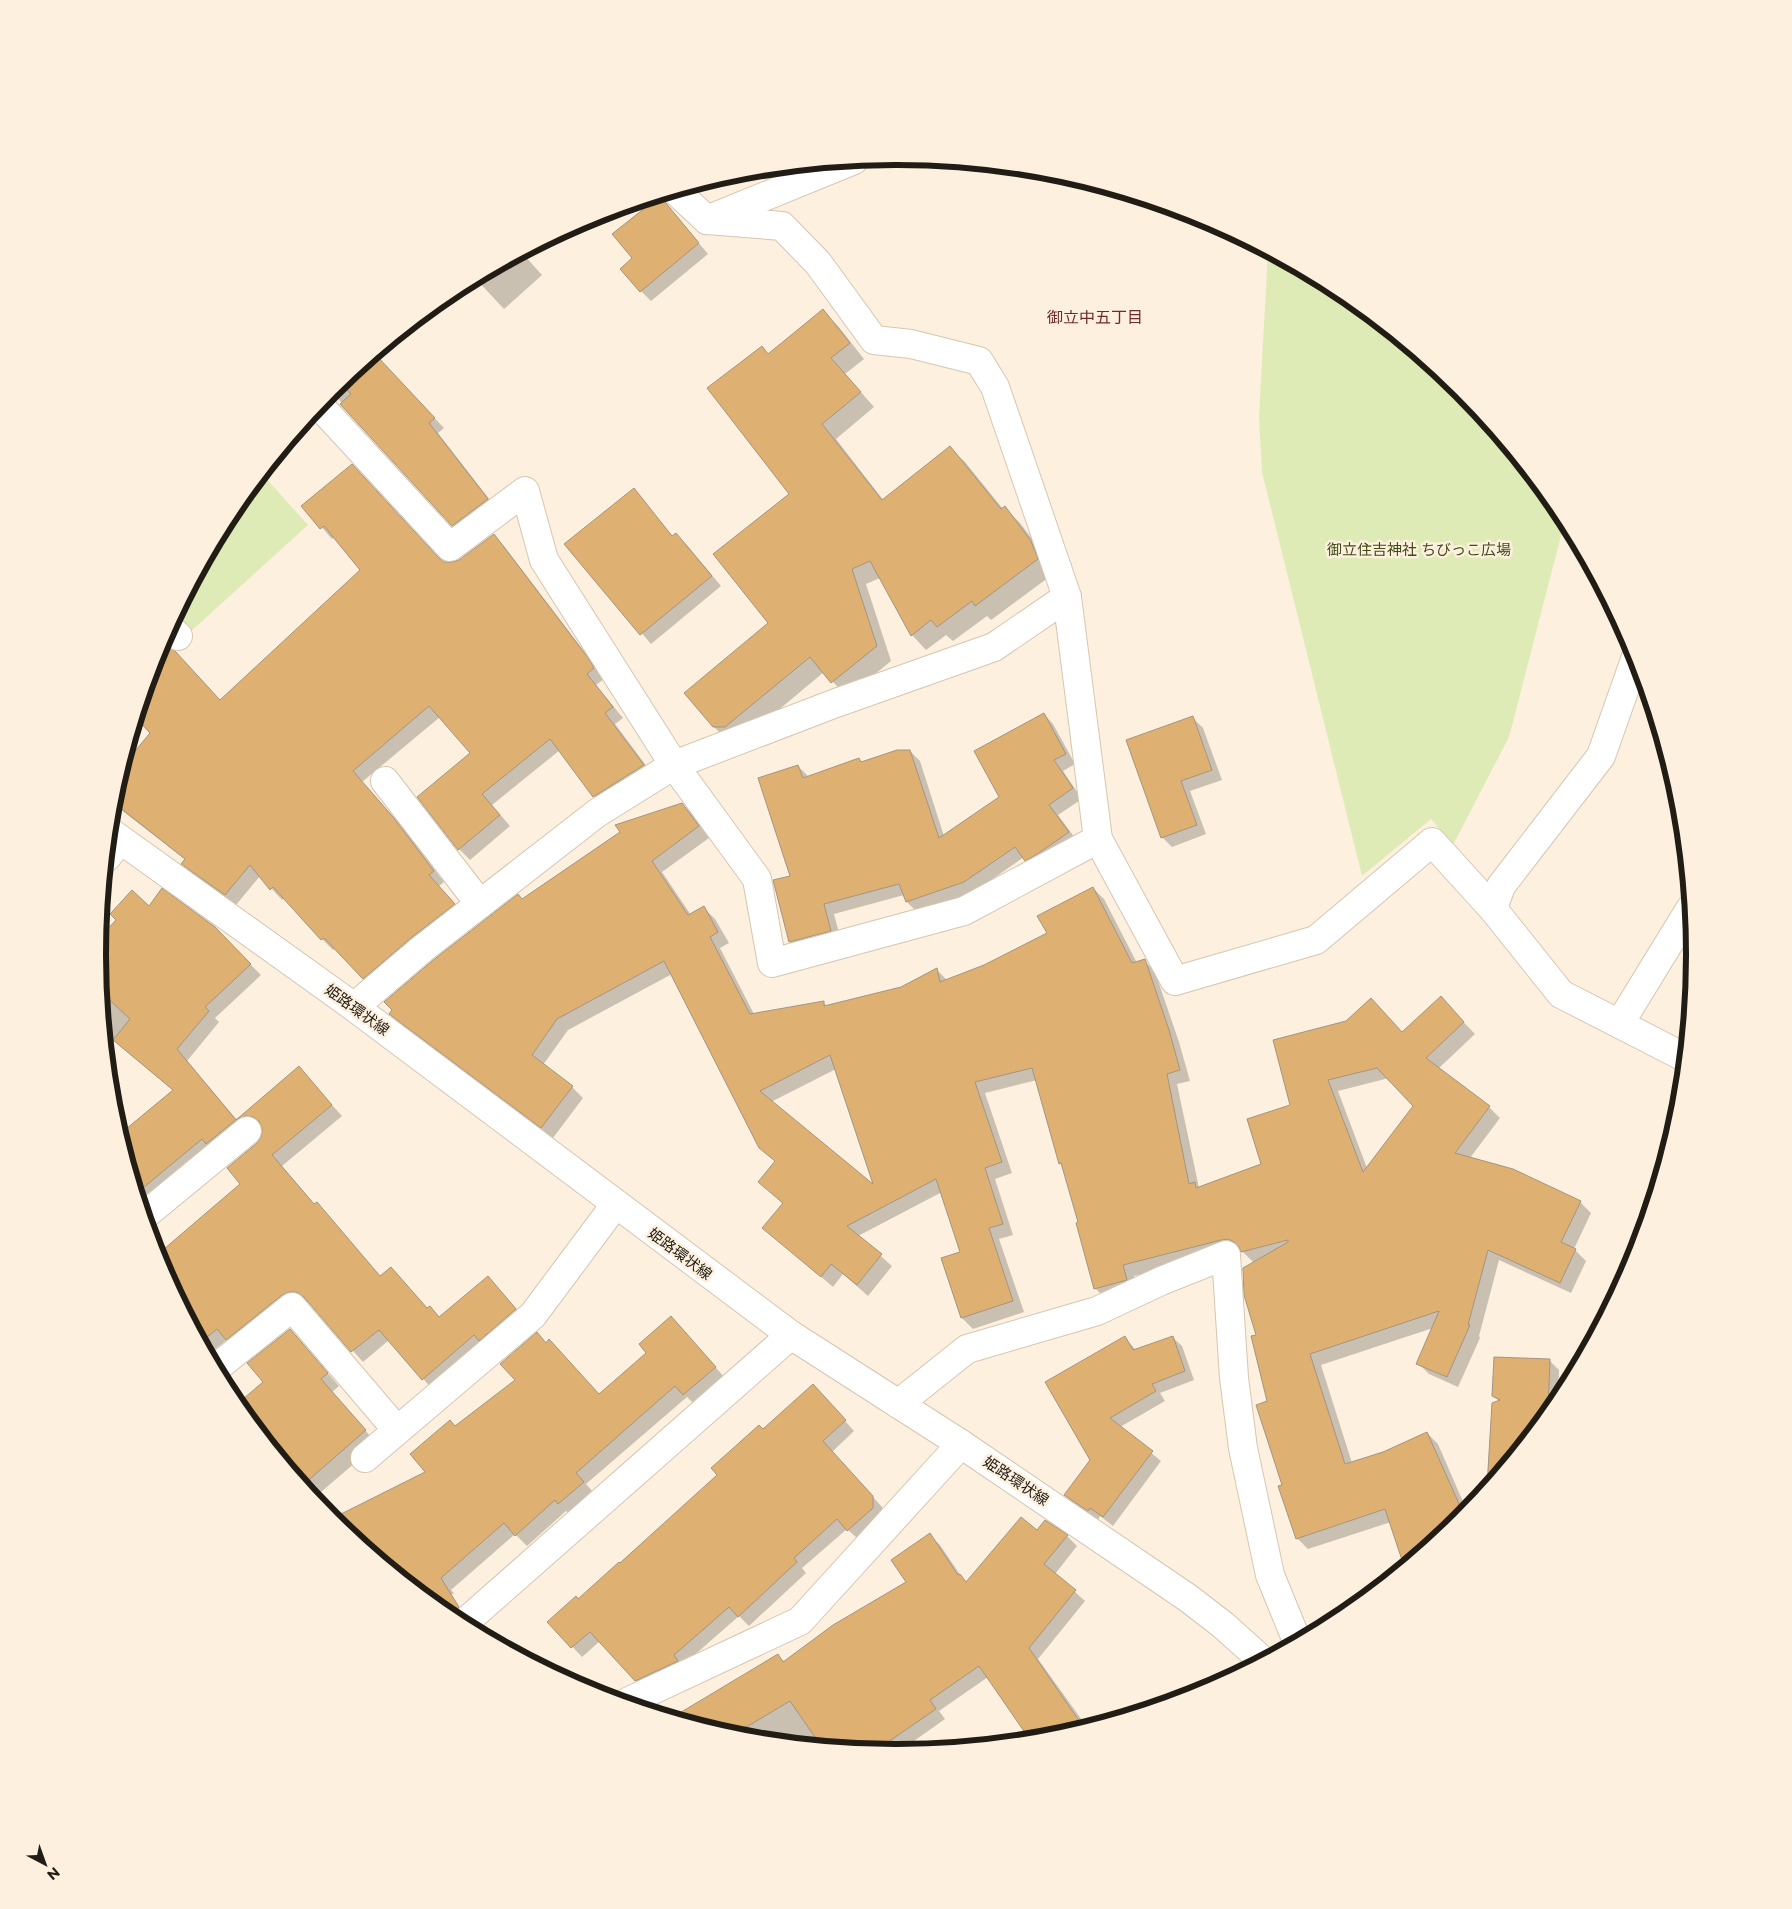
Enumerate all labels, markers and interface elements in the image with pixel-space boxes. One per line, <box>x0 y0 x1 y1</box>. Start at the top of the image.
district label: 御立中五丁目 <box>1047 308 1143 327</box>
park label: 御立住吉神社 ちびっこ広場 <box>1327 540 1511 559</box>
street label: 姫路環状線 <box>321 980 393 1039</box>
street label: 姫路環状線 <box>645 1223 716 1284</box>
street label: 姫路環状線 <box>980 1452 1053 1509</box>
north arrow <box>20 1839 70 1889</box>
text: N <box>43 1863 64 1884</box>

